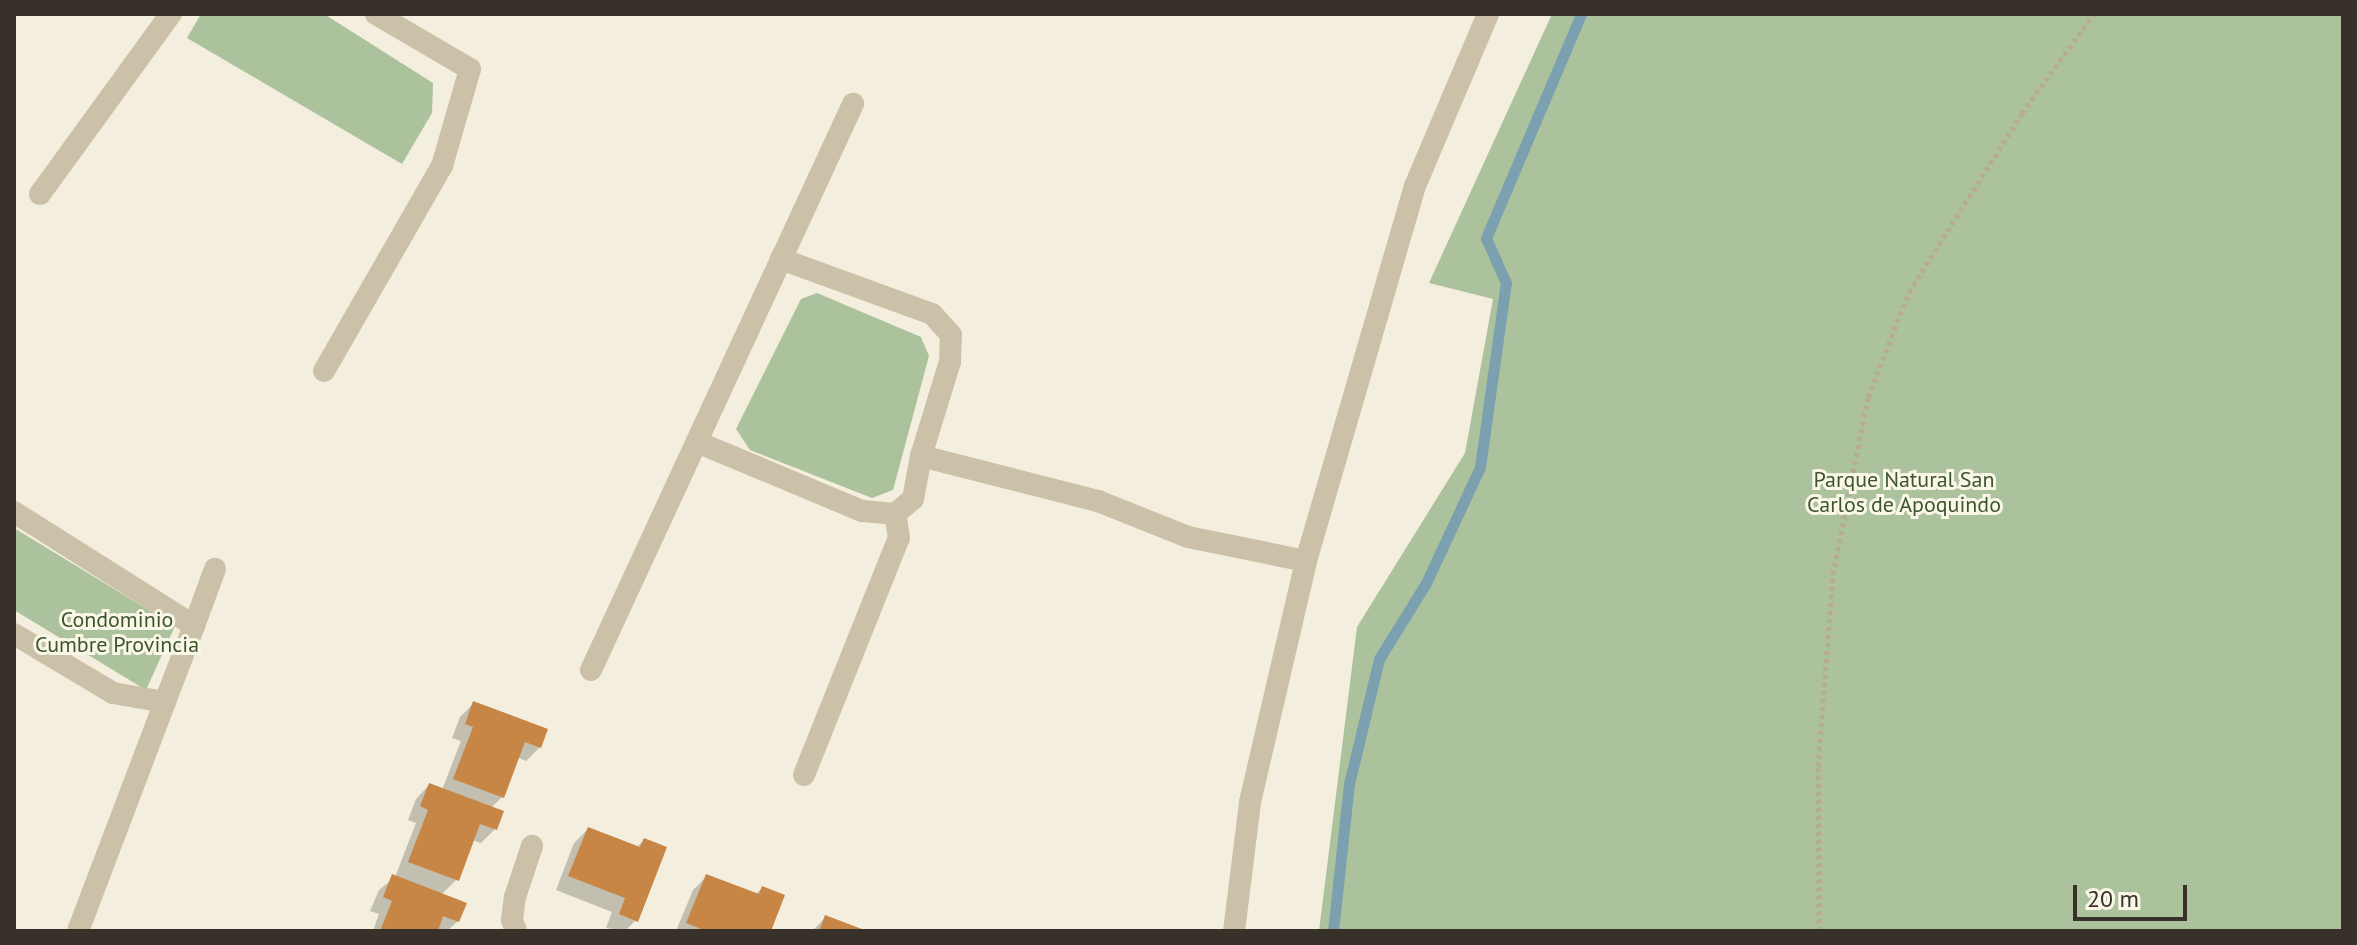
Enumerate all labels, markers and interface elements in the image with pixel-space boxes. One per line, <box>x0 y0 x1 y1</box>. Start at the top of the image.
park label: Parque Natural San Carlos de Apoquindo <box>1807 466 2001 518</box>
park label: Condominio Cumbre Provincia <box>35 606 199 658</box>
scale bar <box>2077 869 2191 919</box>
text: 20 m <box>2087 883 2139 914</box>

